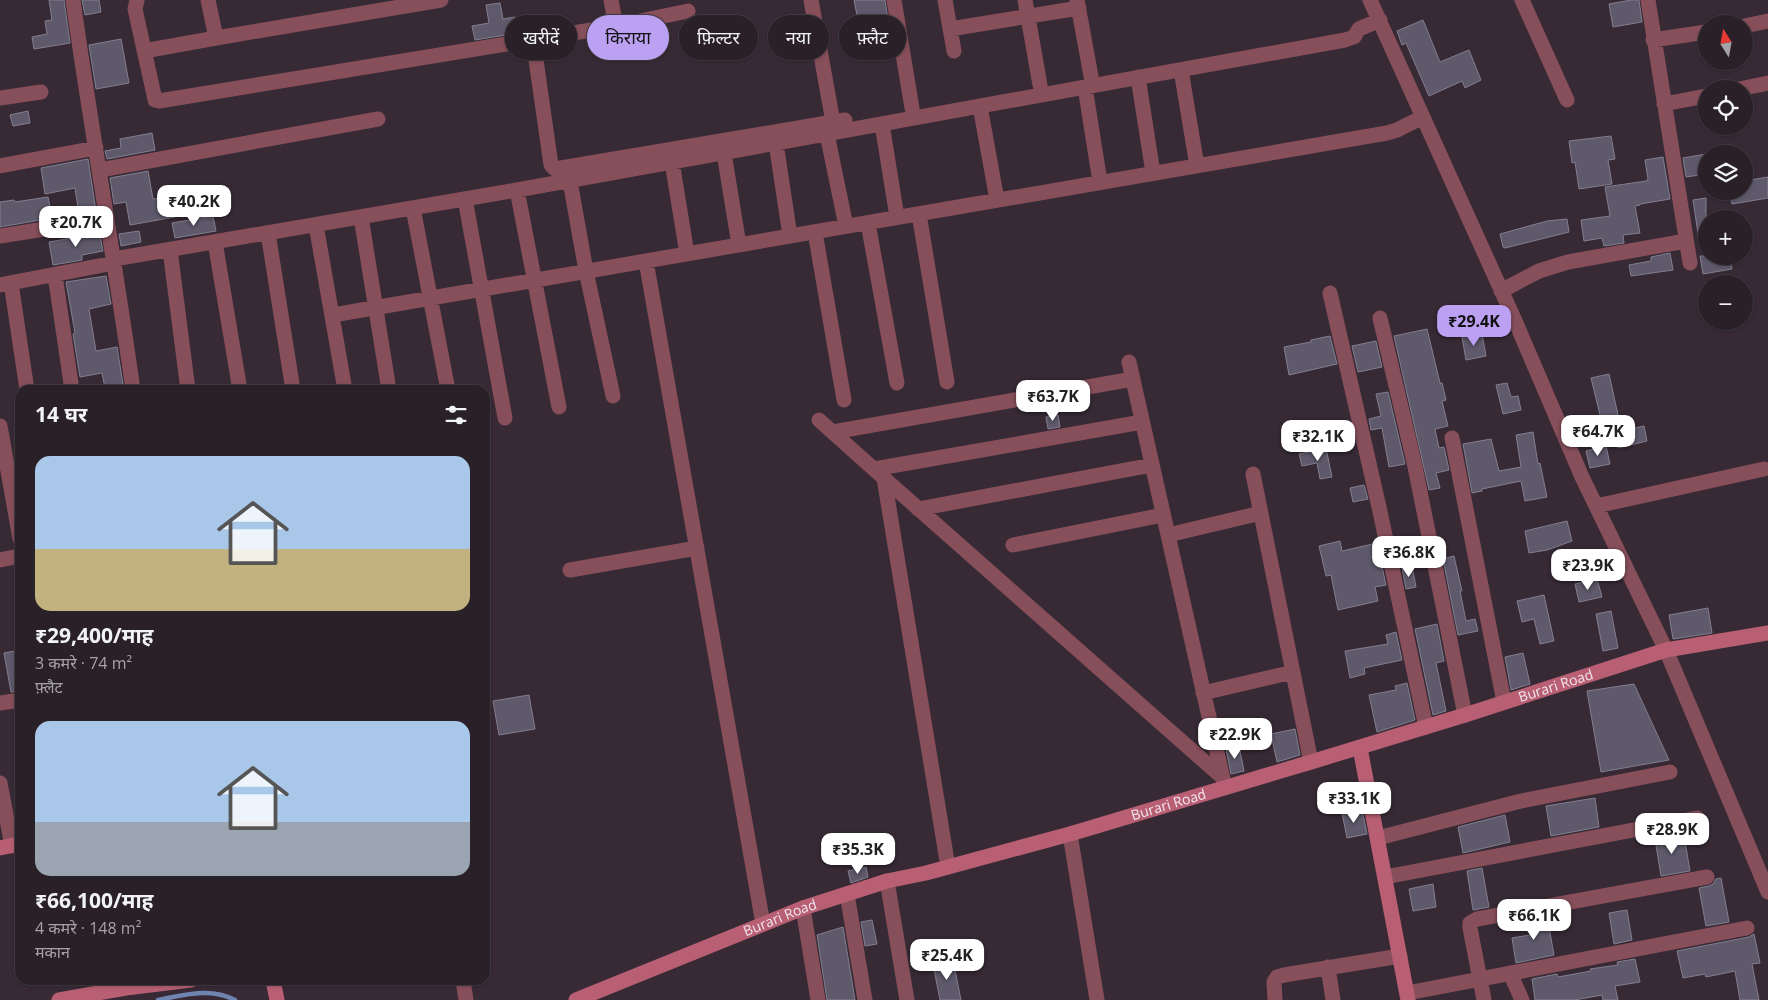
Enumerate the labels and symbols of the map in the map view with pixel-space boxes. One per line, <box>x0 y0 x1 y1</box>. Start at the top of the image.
north arrow <box>1698 15 1752 70</box>
pin: ₹40.2K <box>153 184 235 227</box>
pin: ₹20.7K <box>35 206 117 248</box>
pin: ₹29.4K <box>1433 304 1515 347</box>
pin: ₹63.7K <box>1012 380 1094 422</box>
pin: ₹64.7K <box>1557 414 1639 457</box>
pin: ₹32.1K <box>1277 420 1359 462</box>
pin: ₹36.8K <box>1368 536 1450 578</box>
pin: ₹23.9K <box>1547 548 1629 591</box>
street label: Burari Road <box>1516 664 1595 706</box>
pin: ₹22.9K <box>1194 718 1276 760</box>
pin: ₹33.1K <box>1313 782 1395 824</box>
street label: Burari Road <box>1129 784 1208 824</box>
pin: ₹28.9K <box>1631 812 1713 855</box>
pin: ₹35.3K <box>817 832 899 875</box>
street label: Burari Road <box>740 894 819 940</box>
pin: ₹66.1K <box>1493 898 1575 941</box>
pin: ₹25.4K <box>906 938 988 981</box>

